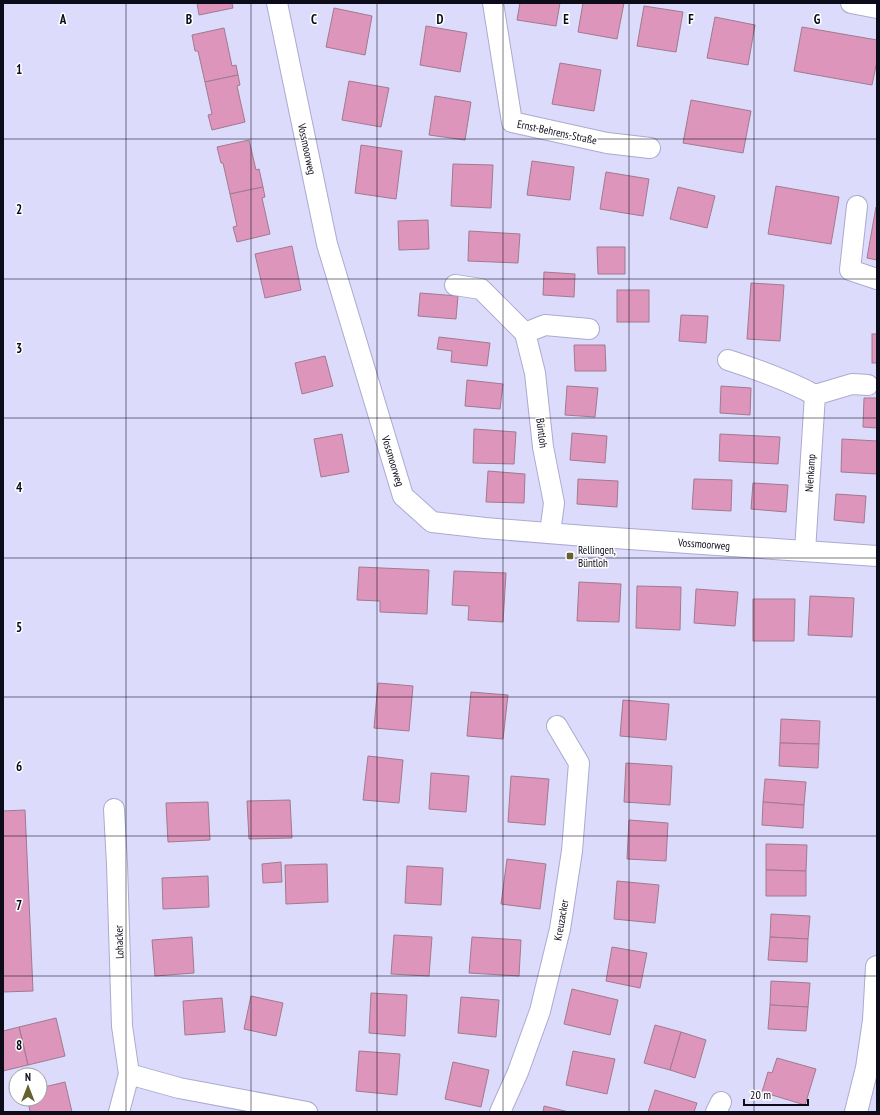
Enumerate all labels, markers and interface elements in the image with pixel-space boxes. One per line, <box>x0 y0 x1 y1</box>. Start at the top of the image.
text: A <box>59 11 67 28</box>
text: B <box>186 11 192 28</box>
text: C <box>311 11 317 28</box>
text: D <box>437 11 444 28</box>
text: E <box>563 11 569 28</box>
text: F <box>688 11 694 28</box>
text: G <box>814 11 821 28</box>
text: 1 <box>16 61 22 78</box>
street label: Ernst-Behrens-Straße <box>516 117 599 147</box>
street label: Vossmoorweg <box>295 121 319 176</box>
text: 2 <box>16 201 22 218</box>
text: 3 <box>16 340 22 357</box>
street label: Büntloh <box>533 417 551 449</box>
street label: Vossmoorweg <box>378 433 407 488</box>
street label: Nienkamp <box>802 453 818 493</box>
text: 4 <box>16 479 23 496</box>
street label: Vossmoorweg <box>677 535 731 553</box>
place label: Rellingen, Büntloh <box>578 543 616 570</box>
marker: Rellingen, Büntloh <box>565 551 575 561</box>
text: 5 <box>16 619 22 636</box>
text: 6 <box>16 758 22 775</box>
text: 7 <box>16 897 22 914</box>
street label: Kreuzacker <box>551 898 571 942</box>
street label: Lohacker <box>111 925 127 959</box>
text: 8 <box>16 1037 22 1054</box>
north arrow <box>8 1067 48 1107</box>
text: N <box>25 1070 31 1084</box>
scale bar <box>744 1081 808 1107</box>
text: 20 m <box>750 1087 771 1102</box>

